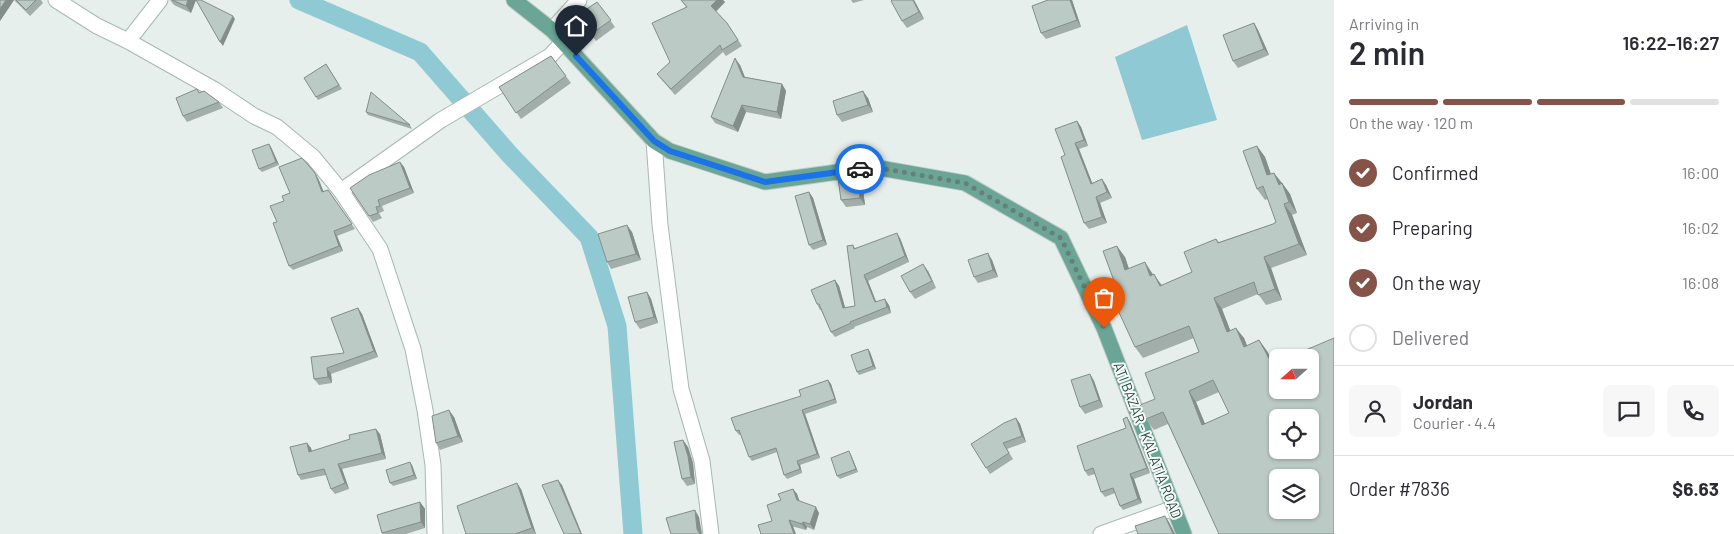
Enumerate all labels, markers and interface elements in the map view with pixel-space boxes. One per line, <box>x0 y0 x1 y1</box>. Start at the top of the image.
pin <box>555 5 597 56</box>
icon: home <box>562 12 590 40</box>
text: Arriving in <box>1349 14 1419 33</box>
text: 16:22–16:27 <box>1622 31 1719 54</box>
text: 2 min <box>1349 33 1425 71</box>
text: On the way · 120 m <box>1349 113 1473 132</box>
courier <box>835 144 885 194</box>
icon: car <box>846 155 874 183</box>
icon: check <box>1349 159 1377 187</box>
text: Confirmed <box>1392 161 1479 184</box>
text: 16:00 <box>1682 163 1719 182</box>
icon: check <box>1349 214 1377 242</box>
text: Preparing <box>1392 216 1473 239</box>
text: 16:02 <box>1682 218 1719 237</box>
icon: check <box>1349 269 1377 297</box>
text: On the way <box>1392 271 1481 294</box>
text: 16:08 <box>1682 273 1719 292</box>
pin <box>1083 277 1125 328</box>
icon: bag <box>1090 284 1118 312</box>
text: Delivered <box>1392 326 1469 349</box>
north arrow <box>1269 349 1319 399</box>
map controls <box>1269 349 1319 519</box>
street label: ATI BAZAR - KALATIA ROAD <box>1110 359 1186 521</box>
button: person <box>1349 385 1401 437</box>
button: chat <box>1603 385 1655 437</box>
button: phone <box>1667 385 1719 437</box>
text: Jordan <box>1413 390 1473 413</box>
button: locate <box>1269 409 1319 459</box>
text: Courier · 4.4 <box>1413 413 1496 432</box>
button: layers <box>1269 469 1319 519</box>
text: Order #7836 <box>1349 477 1450 500</box>
text: $6.63 <box>1672 477 1719 500</box>

